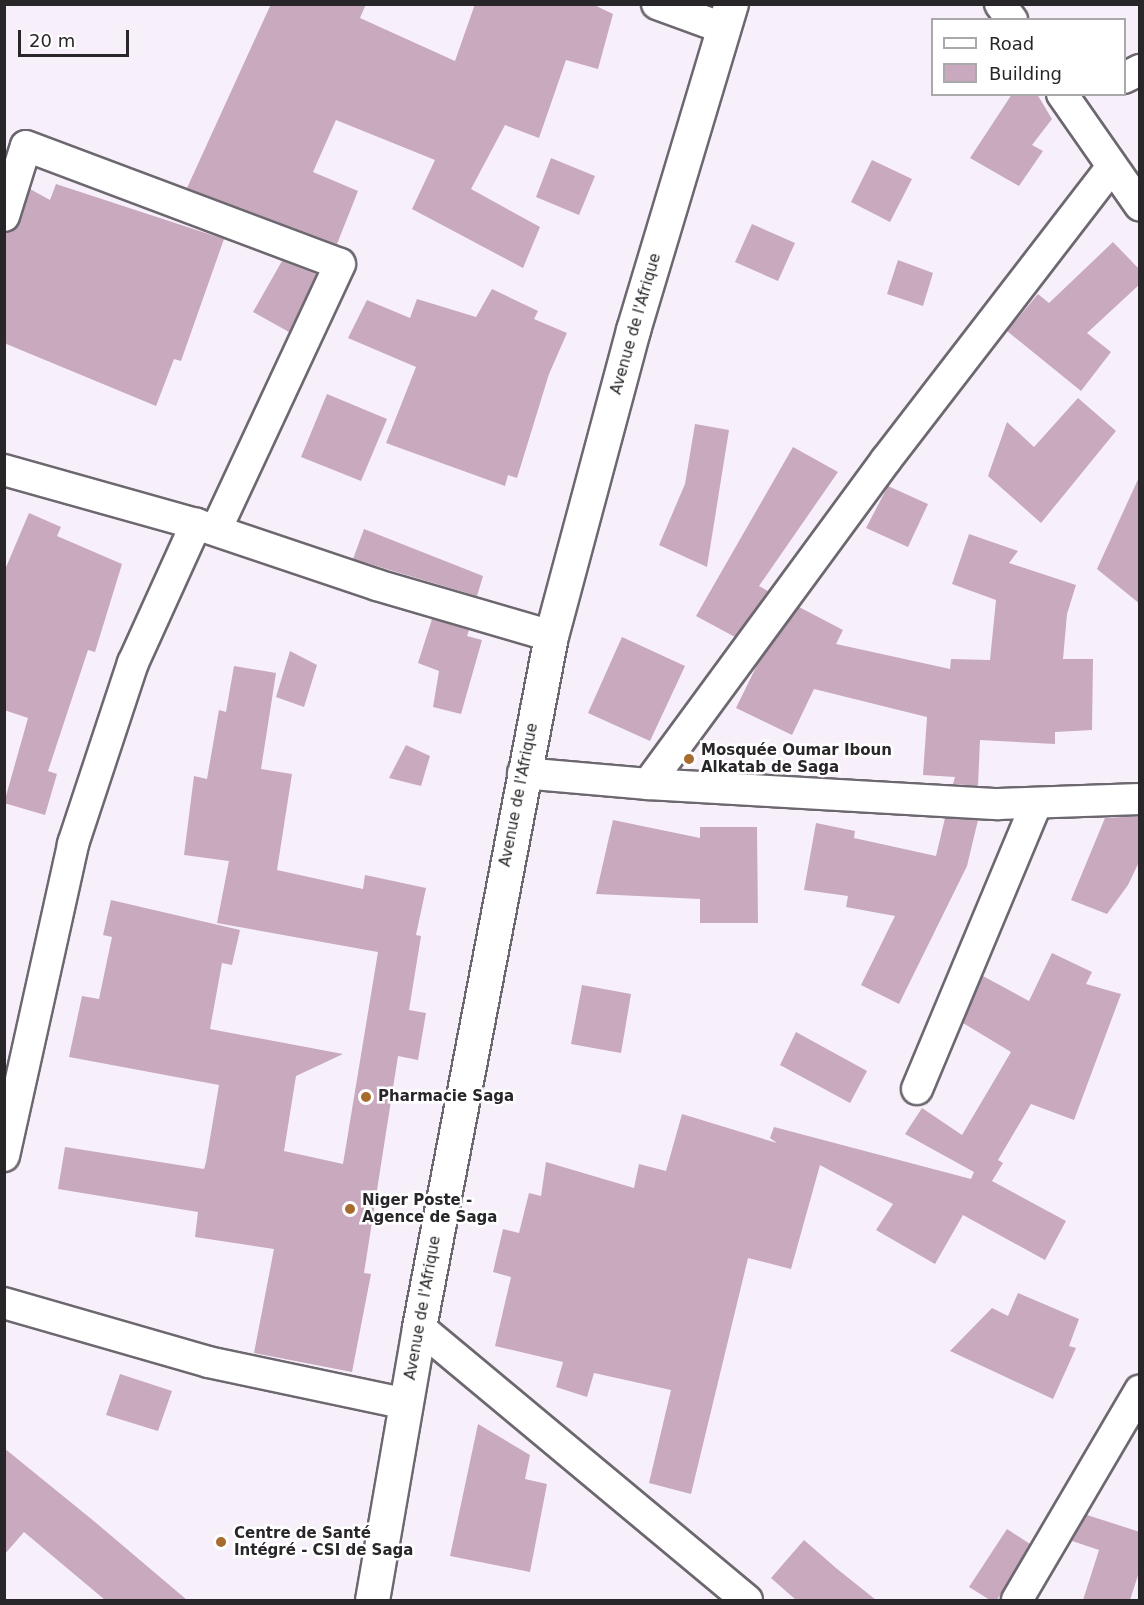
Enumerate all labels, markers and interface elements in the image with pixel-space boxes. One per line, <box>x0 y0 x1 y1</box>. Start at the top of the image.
scale bar <box>21 18 132 56</box>
legend <box>931 18 1126 96</box>
text: 20 m <box>29 30 75 51</box>
text: Road <box>989 33 1034 54</box>
text: Building <box>989 63 1062 84</box>
street label: Avenue de l'Afrique <box>607 251 665 397</box>
street label: Avenue de l'Afrique <box>496 722 542 868</box>
place label: Mosquée Oumar Iboun Alkatab de Saga <box>701 741 892 776</box>
marker: Mosquée Oumar Iboun Alkatab de Saga <box>682 752 696 766</box>
place label: Pharmacie Saga <box>378 1088 514 1106</box>
marker: Pharmacie Saga <box>359 1090 373 1104</box>
place label: Niger Poste - Agence de Saga <box>362 1191 497 1226</box>
marker: Niger Poste - Agence de Saga <box>343 1202 357 1216</box>
street label: Avenue de l'Afrique <box>401 1235 445 1381</box>
place label: Centre de Santé Intégré - CSI de Saga <box>234 1524 413 1559</box>
marker: Centre de Santé Intégré - CSI de Saga <box>212 1533 230 1551</box>

